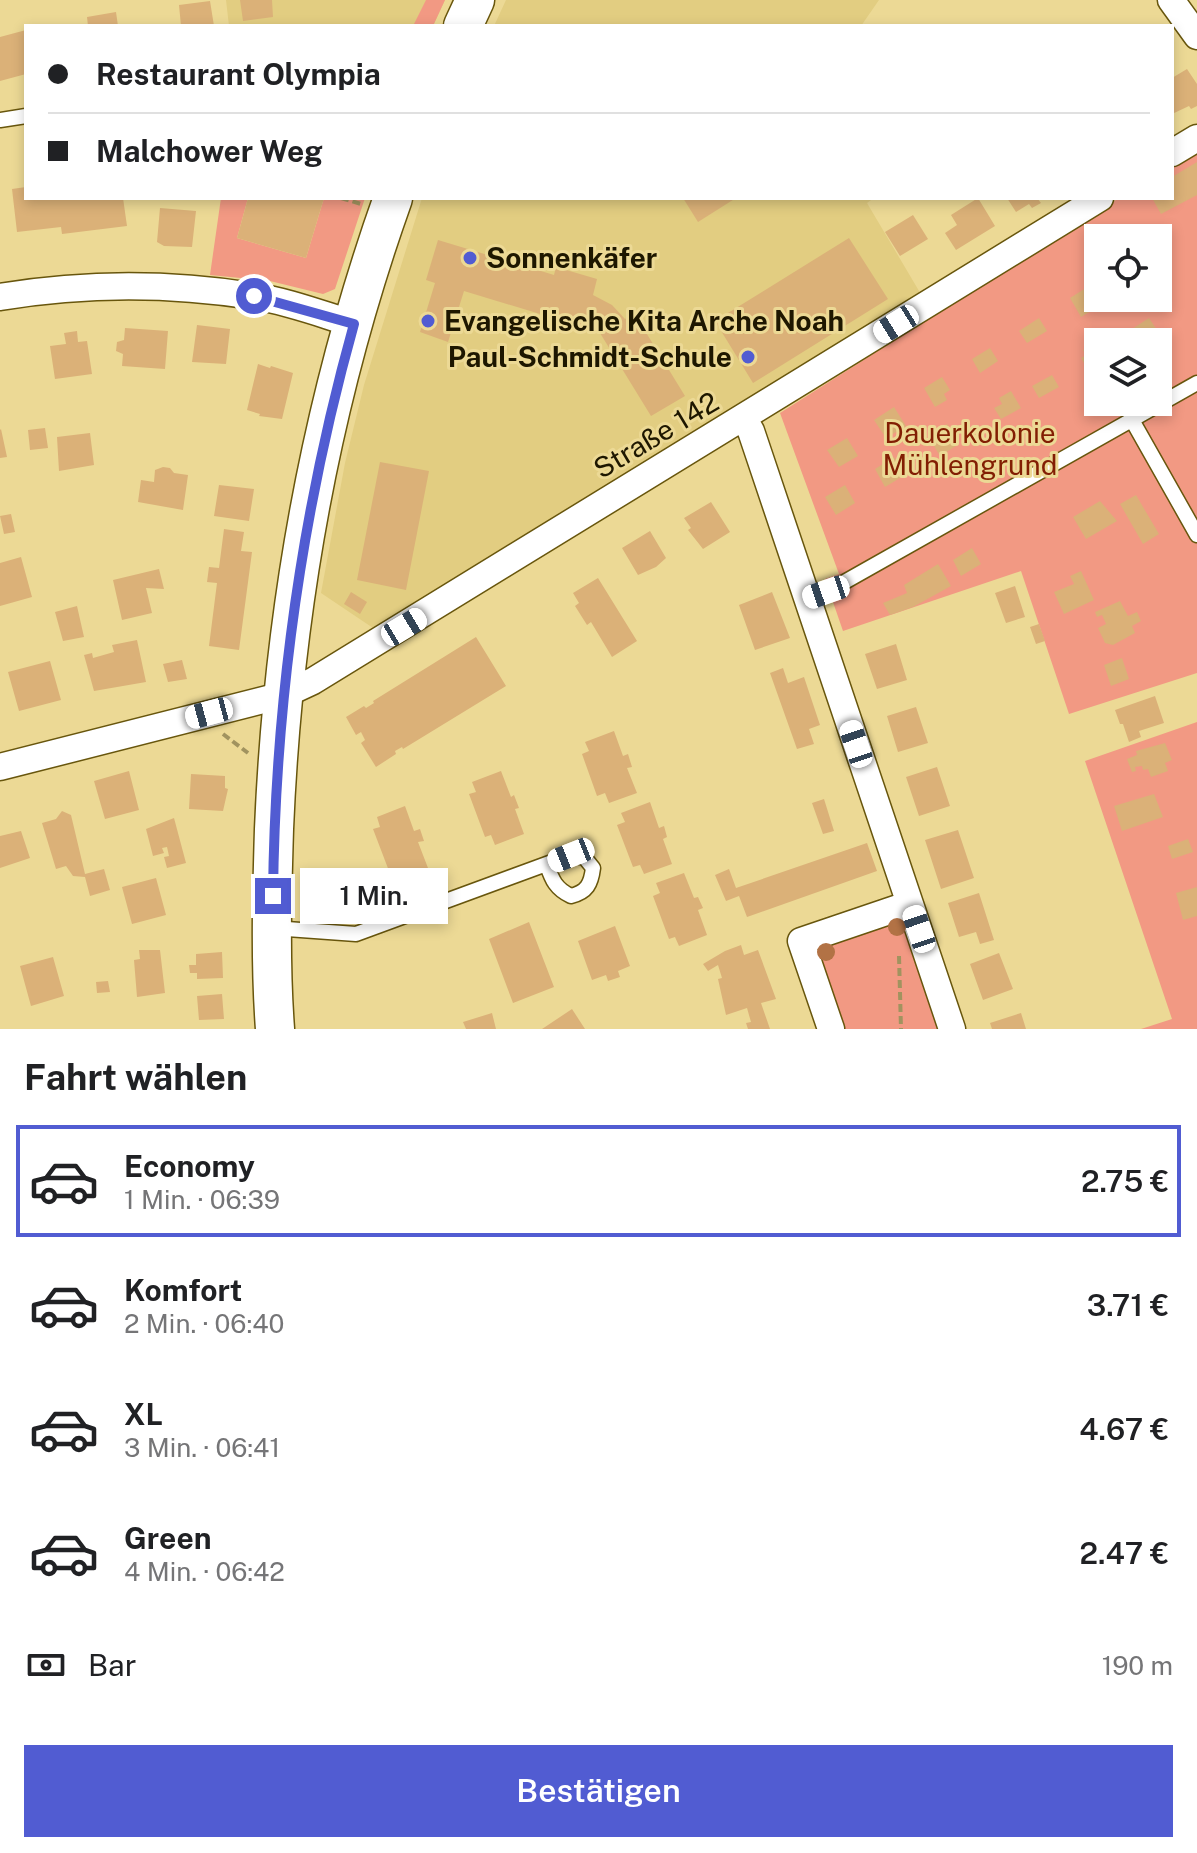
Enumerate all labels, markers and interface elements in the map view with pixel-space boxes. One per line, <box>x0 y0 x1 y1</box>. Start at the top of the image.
text: Restaurant Olympia <box>96 56 381 92</box>
text: Malchower Weg <box>96 133 323 169</box>
map controls <box>1084 224 1172 416</box>
button: locate <box>1084 224 1172 312</box>
place label: Sonnenkäfer <box>486 241 657 274</box>
marker: Sonnenkäfer <box>461 249 479 267</box>
route start <box>236 278 272 314</box>
car <box>869 301 923 347</box>
place label: Evangelische Kita Arche Noah <box>444 304 844 337</box>
marker: Evangelische Kita Arche Noah <box>419 312 437 330</box>
button: layers <box>1084 328 1172 416</box>
place label: Paul-Schmidt-Schule <box>448 340 732 373</box>
marker: Paul-Schmidt-Schule <box>739 348 757 366</box>
street label: Straße 142 <box>587 384 724 485</box>
park label: Dauerkolonie Mühlengrund <box>883 416 1057 481</box>
car <box>799 573 853 611</box>
car <box>377 604 431 650</box>
car <box>183 695 235 731</box>
car <box>837 717 875 771</box>
car <box>544 835 598 875</box>
callout: 1 Min. <box>301 868 449 924</box>
route end <box>255 878 291 914</box>
text: 1 Min. <box>340 880 408 911</box>
car <box>900 902 938 956</box>
text: Fahrt wählen <box>24 1056 247 1098</box>
icon: car <box>28 1145 100 1217</box>
text: Economy <box>124 1148 255 1184</box>
text: 2.75 € <box>1081 1163 1169 1199</box>
text: 1 Min. · 06:39 <box>124 1184 280 1215</box>
icon: car <box>28 1269 100 1341</box>
text: Komfort <box>124 1272 242 1308</box>
text: 3.71 € <box>1087 1287 1169 1323</box>
text: 2 Min. · 06:40 <box>124 1308 284 1339</box>
icon: car <box>28 1393 100 1465</box>
text: XL <box>124 1396 163 1432</box>
text: 4.67 € <box>1079 1411 1169 1447</box>
text: 3 Min. · 06:41 <box>124 1432 280 1463</box>
icon: car <box>28 1517 100 1589</box>
text: Green <box>124 1520 211 1556</box>
text: 2.47 € <box>1080 1535 1169 1571</box>
text: 4 Min. · 06:42 <box>124 1556 285 1587</box>
icon: cash <box>24 1643 68 1687</box>
text: Bar <box>88 1647 136 1683</box>
text: 190 m <box>1102 1650 1173 1681</box>
button: Bestätigen <box>24 1745 1173 1837</box>

